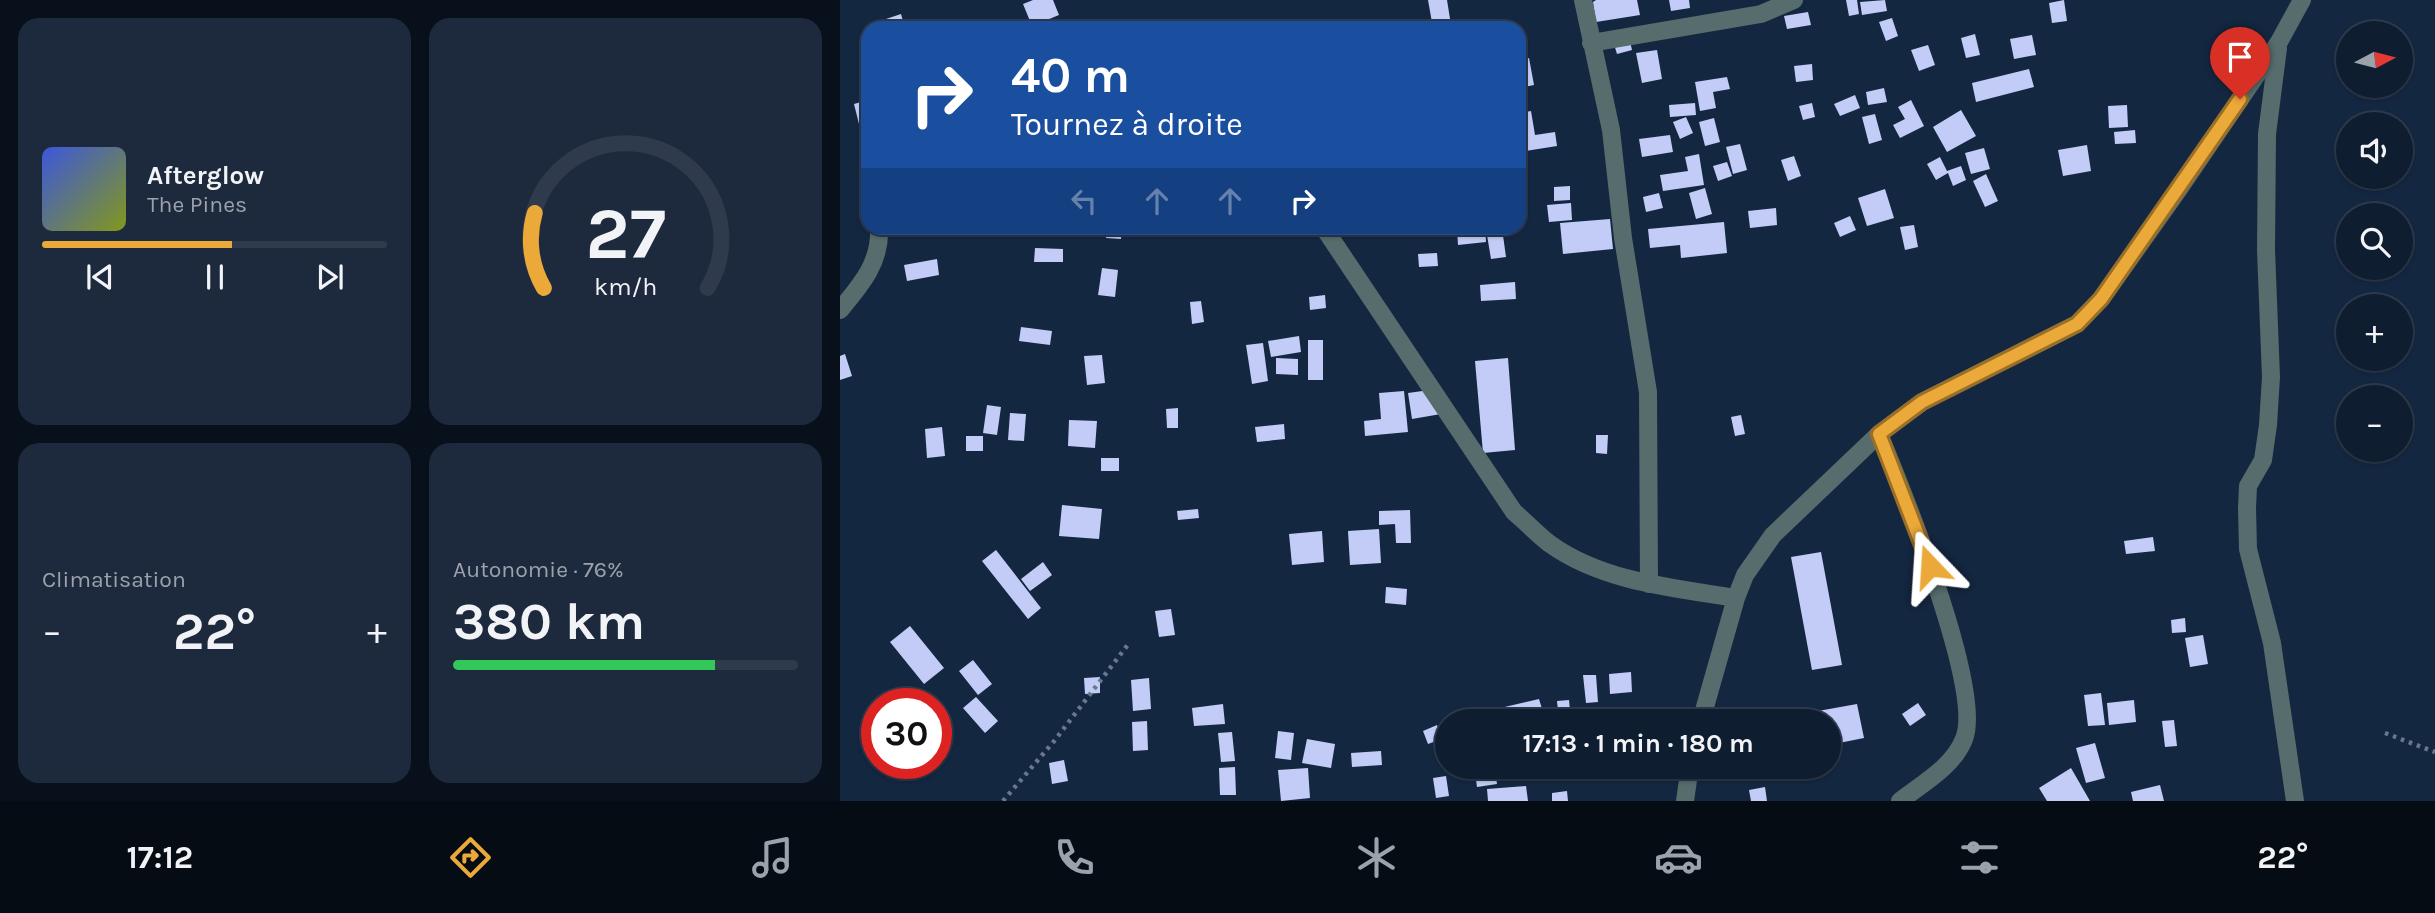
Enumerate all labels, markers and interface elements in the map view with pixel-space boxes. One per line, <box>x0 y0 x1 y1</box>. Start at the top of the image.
north arrow <box>2336 21 2413 98</box>
map controls <box>2336 21 2413 462</box>
pin <box>2210 27 2270 99</box>
icon: arrive <box>2221 38 2259 76</box>
text: 40 m <box>1011 47 1130 104</box>
icon: right <box>896 49 987 140</box>
text: Tournez à droite <box>1011 106 1243 143</box>
button: sound <box>2336 112 2413 189</box>
text: Afterglow <box>147 160 264 191</box>
icon: left <box>1065 182 1103 220</box>
icon: ahead <box>1138 182 1176 220</box>
icon: ahead <box>1211 182 1249 220</box>
icon: right <box>1284 182 1322 220</box>
text: The Pines <box>147 191 247 218</box>
text: 27 <box>585 191 666 276</box>
button: search <box>2336 203 2413 280</box>
icon: previous <box>81 258 119 296</box>
icon: pause <box>196 258 234 296</box>
icon: next <box>311 258 349 296</box>
text: km/h <box>594 272 657 301</box>
button: + <box>2336 294 2413 371</box>
button: − <box>2336 385 2413 462</box>
position arrow <box>1893 529 1967 603</box>
text: Autonomie · 76% <box>453 556 624 583</box>
text: Climatisation <box>42 566 186 593</box>
text: 380 km <box>453 591 645 652</box>
text: 22° <box>173 601 256 662</box>
text: − <box>42 609 62 654</box>
text: + <box>367 609 387 654</box>
speed limit sign: 30 <box>861 688 952 779</box>
text: 17:13 · 1 min · 180 m <box>1522 728 1754 759</box>
icon: directions <box>446 833 495 882</box>
icon: music <box>748 833 797 882</box>
icon: phone <box>1050 833 1099 882</box>
icon: climate <box>1352 833 1401 882</box>
icon: car <box>1654 833 1703 882</box>
icon: filters <box>1955 833 2004 882</box>
text: 17:12 <box>126 839 193 876</box>
text: 22° <box>2257 839 2308 876</box>

